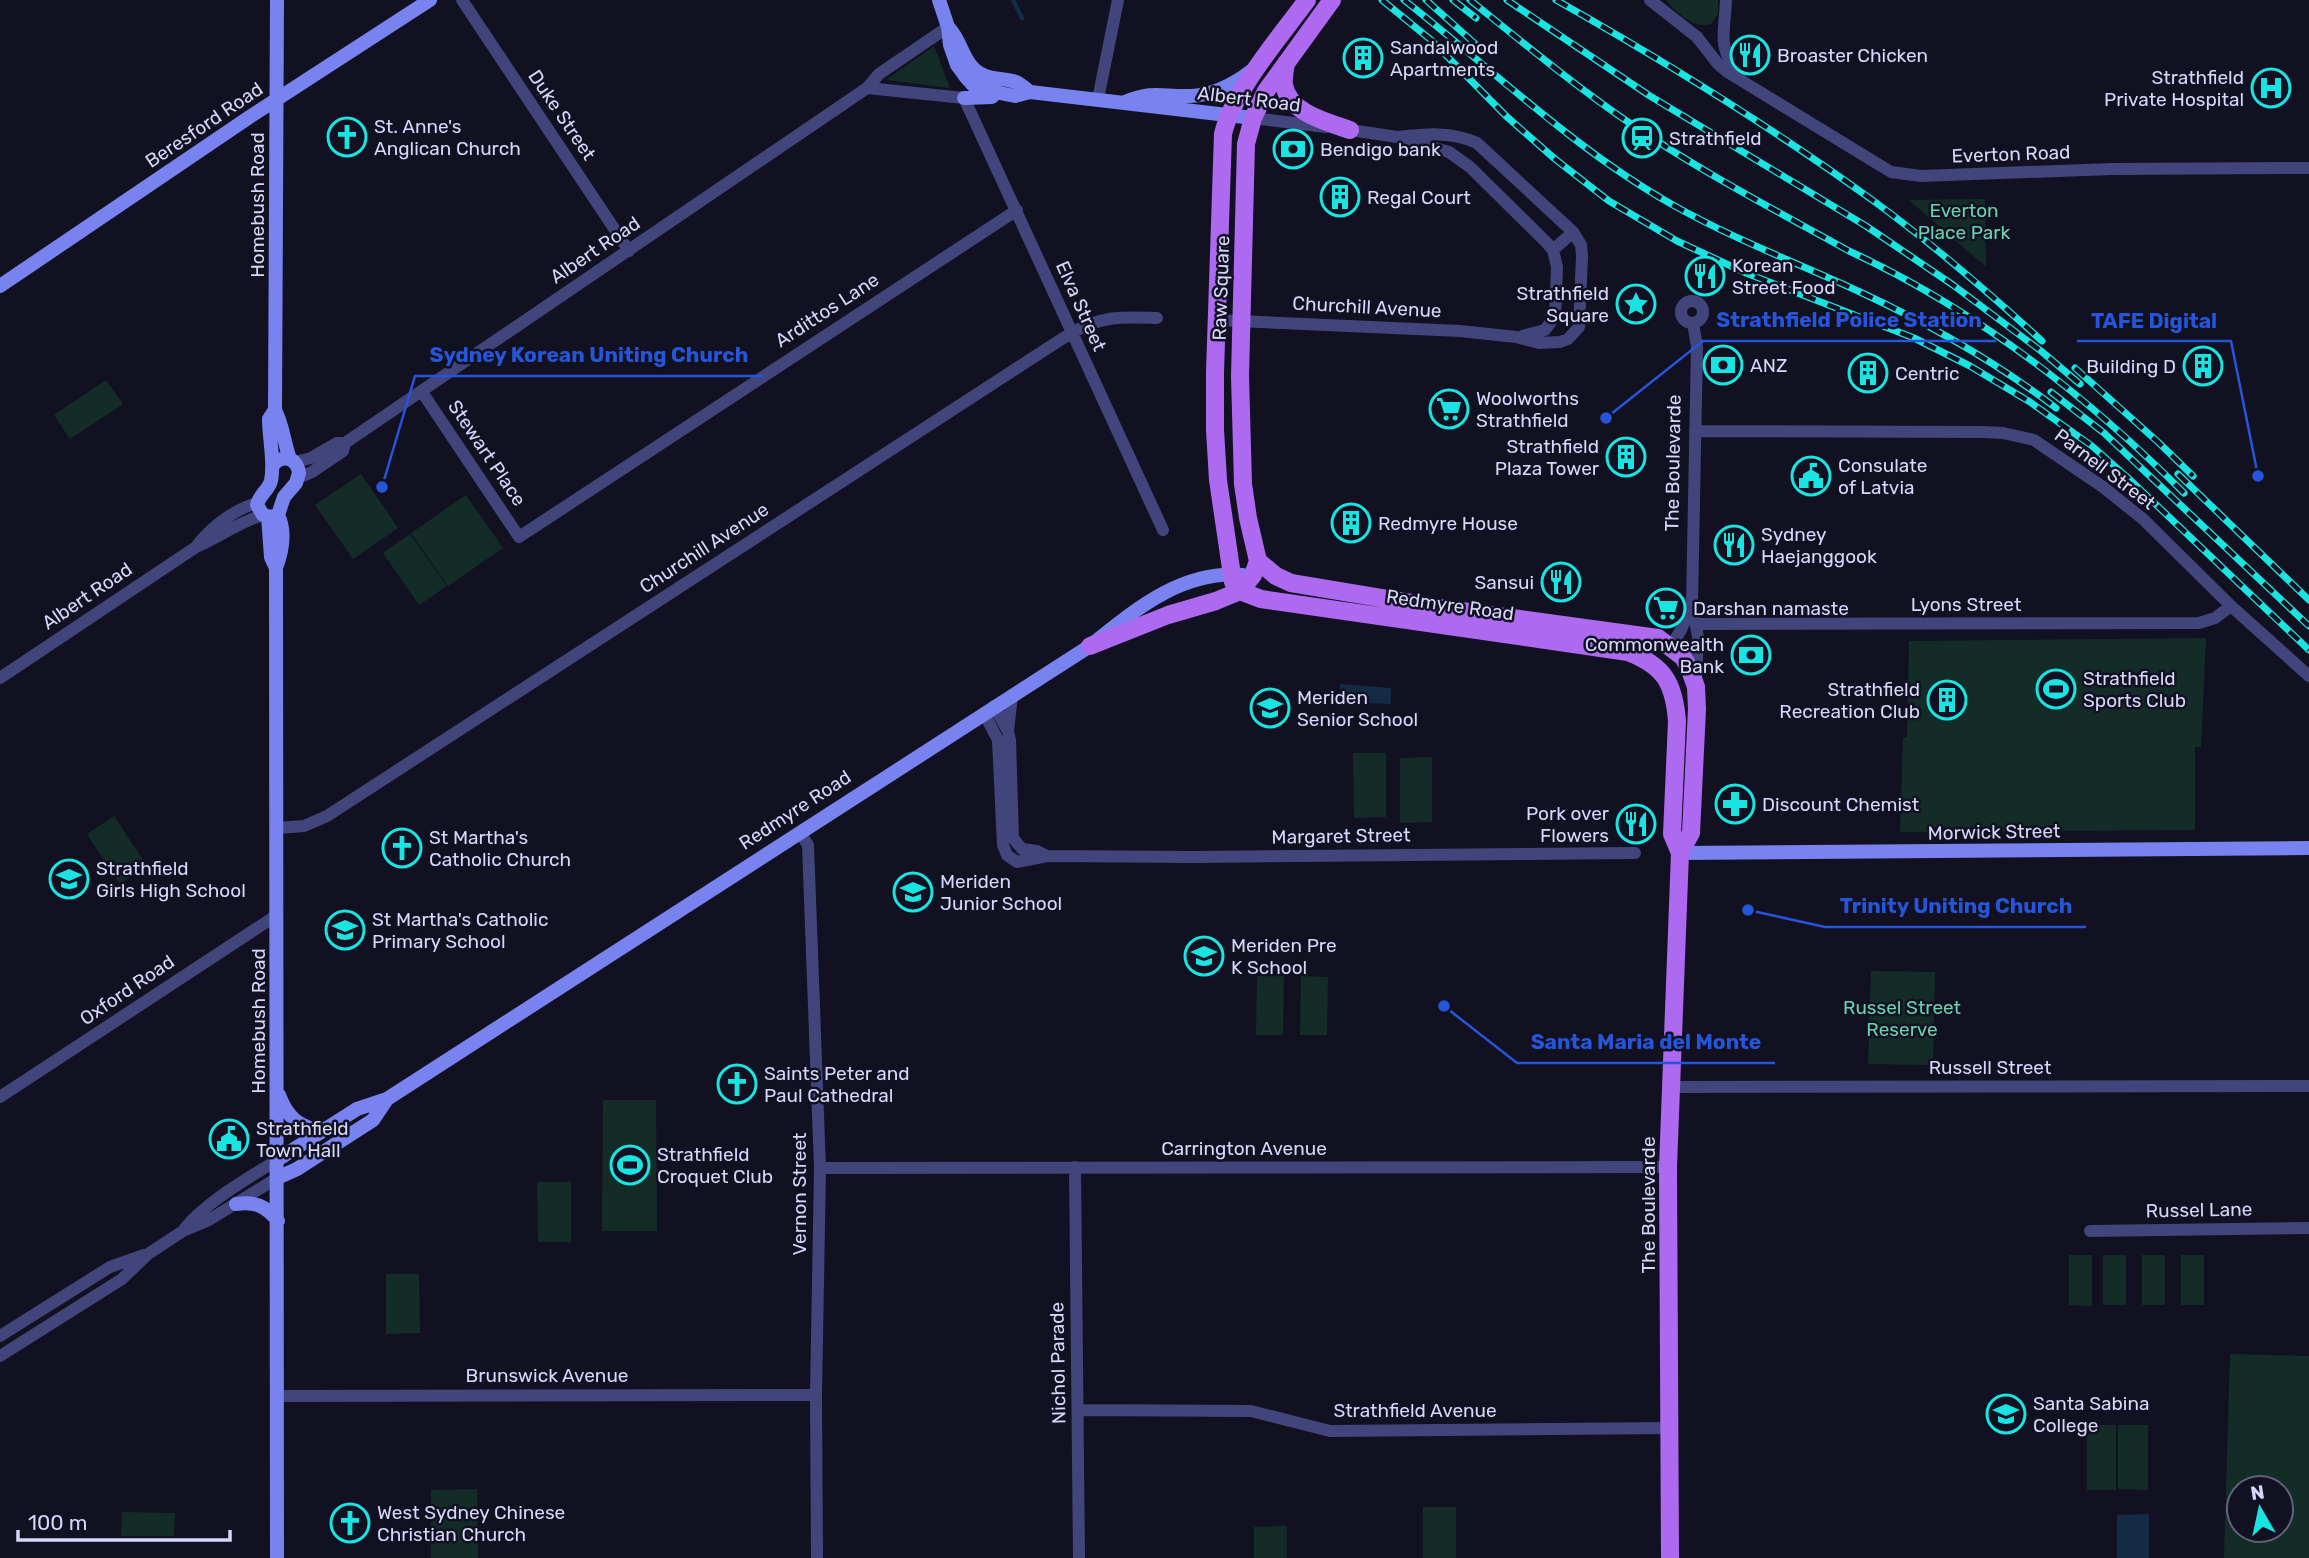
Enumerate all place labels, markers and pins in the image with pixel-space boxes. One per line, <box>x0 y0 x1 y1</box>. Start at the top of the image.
restaurant icon: Broaster Chicken <box>1729 34 1771 76</box>
place label: Sandalwood Apartments <box>1390 36 1498 81</box>
building icon: Sandalwood Apartments <box>1342 37 1384 79</box>
place label: Broaster Chicken <box>1777 44 1928 67</box>
place label: Strathfield Private Hospital <box>2104 66 2244 111</box>
hospital icon: Strathfield Private Hospital <box>2250 67 2292 109</box>
place label: St. Anne's Anglican Church <box>374 115 521 160</box>
church icon: St. Anne's Anglican Church <box>326 116 368 158</box>
station icon: Strathfield <box>1621 117 1663 159</box>
place label: Strathfield <box>1669 127 1762 150</box>
bank icon: Bendigo bank <box>1272 128 1314 170</box>
place label: Bendigo bank <box>1320 138 1441 161</box>
building icon: Regal Court <box>1319 176 1361 218</box>
place label: Regal Court <box>1367 186 1471 209</box>
place label: Korean Street Food <box>1732 254 1836 299</box>
restaurant icon: Korean Street Food <box>1684 255 1726 297</box>
place label: Strathfield Square <box>1516 282 1609 327</box>
place icon: Strathfield Square <box>1615 283 1657 325</box>
callout: Strathfield Police Station <box>1703 299 1996 341</box>
callout: TAFE Digital <box>2077 299 2231 341</box>
callout: Sydney Korean Uniting Church <box>415 334 763 376</box>
bank icon: ANZ <box>1702 344 1744 386</box>
building icon: Building D <box>2182 345 2224 387</box>
building icon: Centric <box>1847 352 1889 394</box>
place label: ANZ <box>1750 354 1787 377</box>
place label: Building D <box>2086 355 2176 378</box>
place label: Centric <box>1895 362 1959 385</box>
place label: Woolworths Strathfield <box>1476 387 1579 432</box>
supermarket icon: Woolworths Strathfield <box>1428 388 1470 430</box>
place label: Strathfield Plaza Tower <box>1495 435 1600 480</box>
building icon: Strathfield Plaza Tower <box>1605 436 1647 478</box>
place label: Consulate of Latvia <box>1838 454 1927 499</box>
public building icon: Consulate of Latvia <box>1790 455 1832 497</box>
building icon: Redmyre House <box>1330 502 1372 544</box>
place label: Redmyre House <box>1378 512 1518 535</box>
place label: Sydney Haejanggook <box>1761 523 1877 568</box>
restaurant icon: Sydney Haejanggook <box>1713 524 1755 566</box>
restaurant icon: Sansui <box>1540 561 1582 603</box>
place label: Sansui <box>1474 571 1534 594</box>
supermarket icon: Darshan namaste <box>1645 587 1687 629</box>
place label: Darshan namaste <box>1693 597 1849 620</box>
place label: Commonwealth Bank <box>1585 633 1724 678</box>
bank icon: Commonwealth Bank <box>1730 634 1772 676</box>
place label: Strathfield Sports Club <box>2083 667 2186 712</box>
sports icon: Strathfield Sports Club <box>2035 668 2077 710</box>
place label: Strathfield Recreation Club <box>1779 678 1920 723</box>
building icon: Strathfield Recreation Club <box>1926 679 1968 721</box>
place label: Meriden Senior School <box>1297 686 1418 731</box>
school or university icon: Meriden Senior School <box>1249 687 1291 729</box>
pharmacy icon: Discount Chemist <box>1714 783 1756 825</box>
place label: Discount Chemist <box>1762 793 1920 816</box>
place label: Pork over Flowers <box>1526 802 1610 847</box>
restaurant icon: Pork over Flowers <box>1615 803 1657 845</box>
place label: St Martha's Catholic Church <box>429 826 571 871</box>
church icon: St Martha's Catholic Church <box>381 827 423 869</box>
place label: Strathfield Girls High School <box>96 857 246 902</box>
school or university icon: Strathfield Girls High School <box>48 858 90 900</box>
place label: Meriden Junior School <box>940 870 1062 915</box>
school or university icon: Meriden Junior School <box>892 871 934 913</box>
callout: Trinity Uniting Church <box>1825 885 2086 927</box>
place label: St Martha's Catholic Primary School <box>372 908 548 953</box>
school or university icon: St Martha's Catholic Primary School <box>324 909 366 951</box>
place label: Meriden Pre K School <box>1231 934 1337 979</box>
school or university icon: Meriden Pre K School <box>1183 935 1225 977</box>
callout: Santa Maria del Monte <box>1517 1021 1775 1063</box>
place label: Saints Peter and Paul Cathedral <box>764 1062 910 1107</box>
church icon: Saints Peter and Paul Cathedral <box>716 1063 758 1105</box>
place label: Strathfield Town Hall <box>256 1117 349 1162</box>
public building icon: Strathfield Town Hall <box>208 1118 250 1160</box>
place label: Strathfield Croquet Club <box>657 1143 773 1188</box>
sports icon: Strathfield Croquet Club <box>609 1144 651 1186</box>
place label: Santa Sabina College <box>2033 1392 2149 1437</box>
school or university icon: Santa Sabina College <box>1985 1393 2027 1435</box>
place label: West Sydney Chinese Christian Church <box>377 1501 565 1546</box>
church icon: West Sydney Chinese Christian Church <box>329 1502 371 1544</box>

